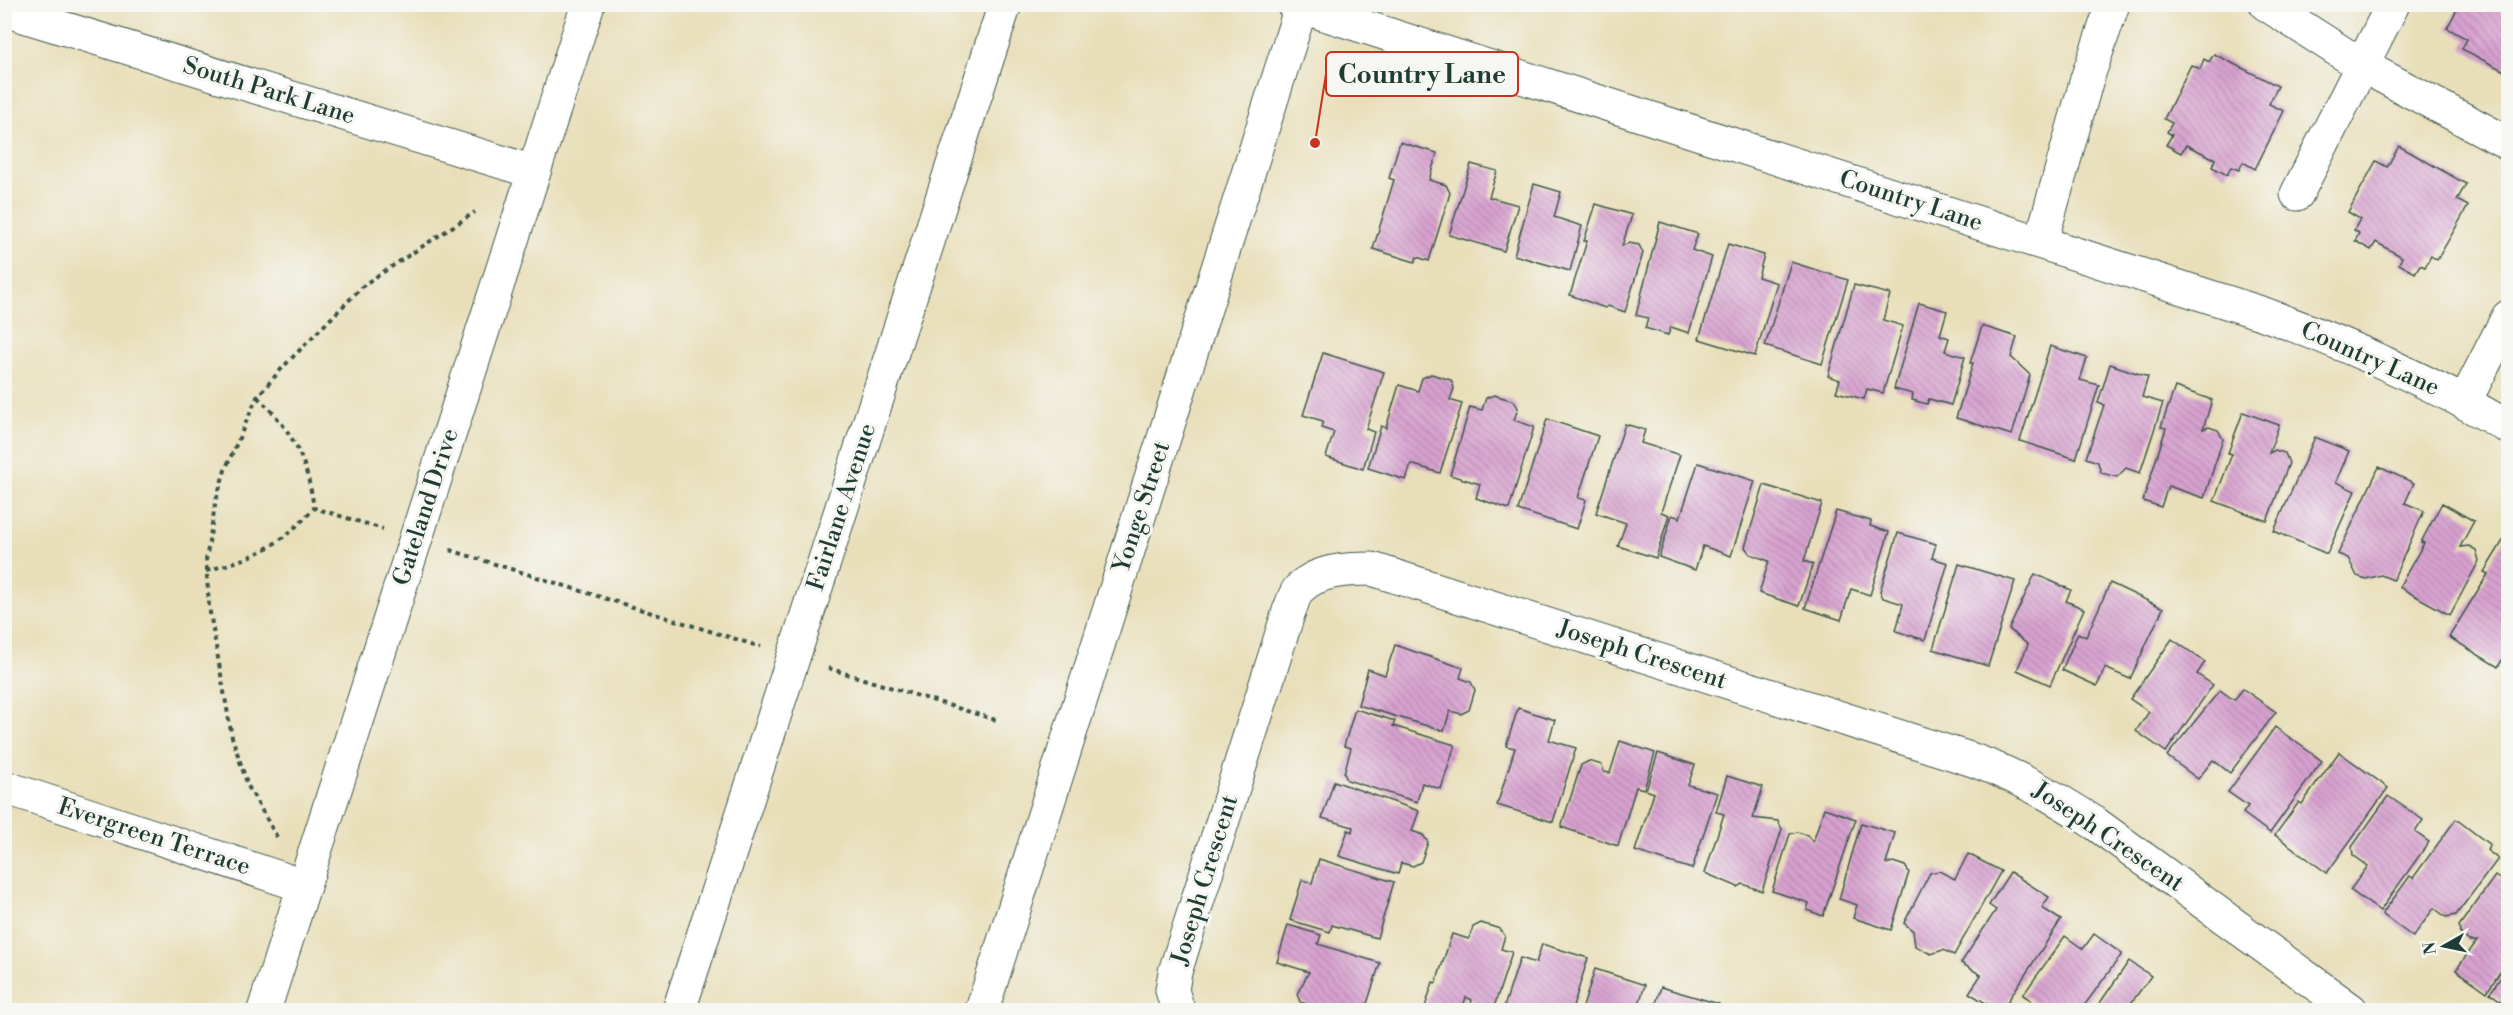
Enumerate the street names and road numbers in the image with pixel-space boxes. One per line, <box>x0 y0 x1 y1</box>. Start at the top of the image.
street label: South Park Lane <box>179 51 359 131</box>
street label: Country Lane <box>1836 164 1986 238</box>
street label: Country Lane <box>2296 315 2444 403</box>
street label: Fairlane Avenue <box>801 420 883 594</box>
street label: Gateland Drive <box>386 425 466 589</box>
street label: Yonge Street <box>1106 437 1177 578</box>
street label: Joseph Crescent <box>1553 613 1731 697</box>
street label: Joseph Crescent <box>2026 775 2190 899</box>
street label: Joseph Crescent <box>1165 791 1245 969</box>
street label: Evergreen Terrace <box>54 792 254 882</box>

